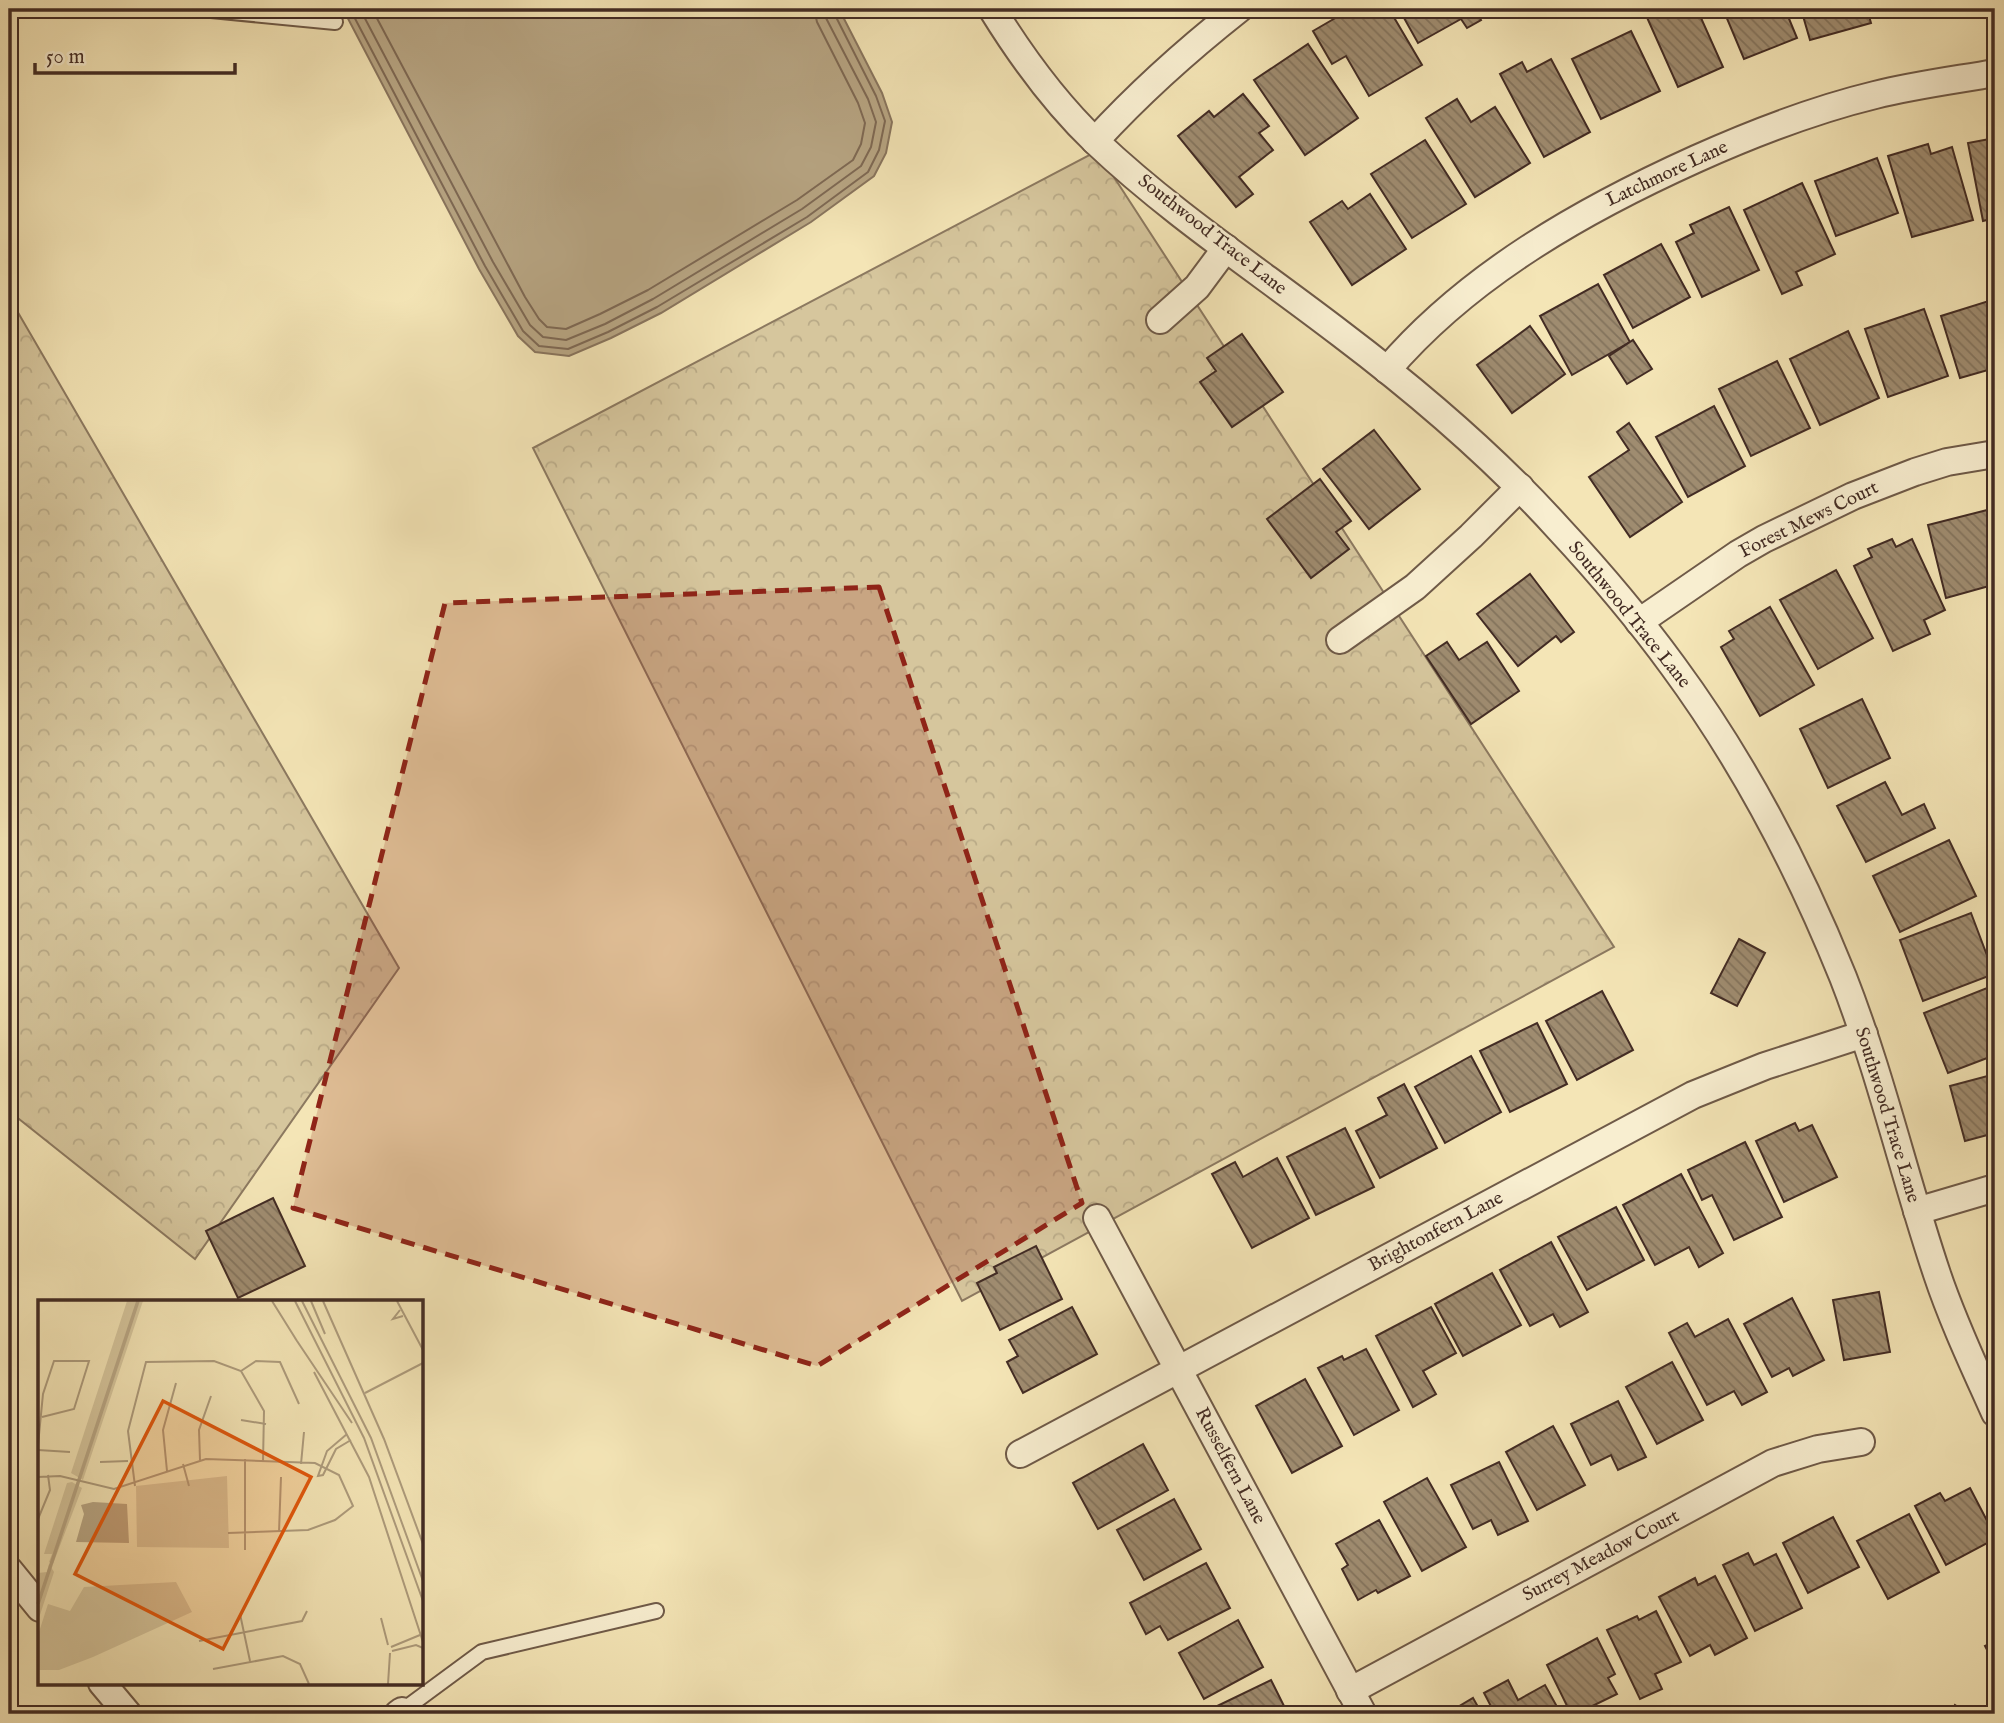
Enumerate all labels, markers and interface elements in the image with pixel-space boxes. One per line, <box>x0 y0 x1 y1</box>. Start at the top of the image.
scale bar <box>35 32 234 76</box>
text: 50 m <box>46 44 85 71</box>
street label: Latchmore Lane <box>1602 135 1732 213</box>
street label: Southwood Trace Lane <box>1133 169 1291 301</box>
street label: Forest Mews Court <box>1735 476 1883 564</box>
street label: Southwood Trace Lane <box>1562 537 1696 694</box>
street label: Southwood Trace Lane <box>1849 1024 1925 1206</box>
street label: Brightonfern Lane <box>1365 1186 1508 1278</box>
inset map <box>38 1300 424 1684</box>
street label: Russelfern Lane <box>1189 1403 1271 1529</box>
street label: Surrey Meadow Court <box>1518 1504 1684 1608</box>

